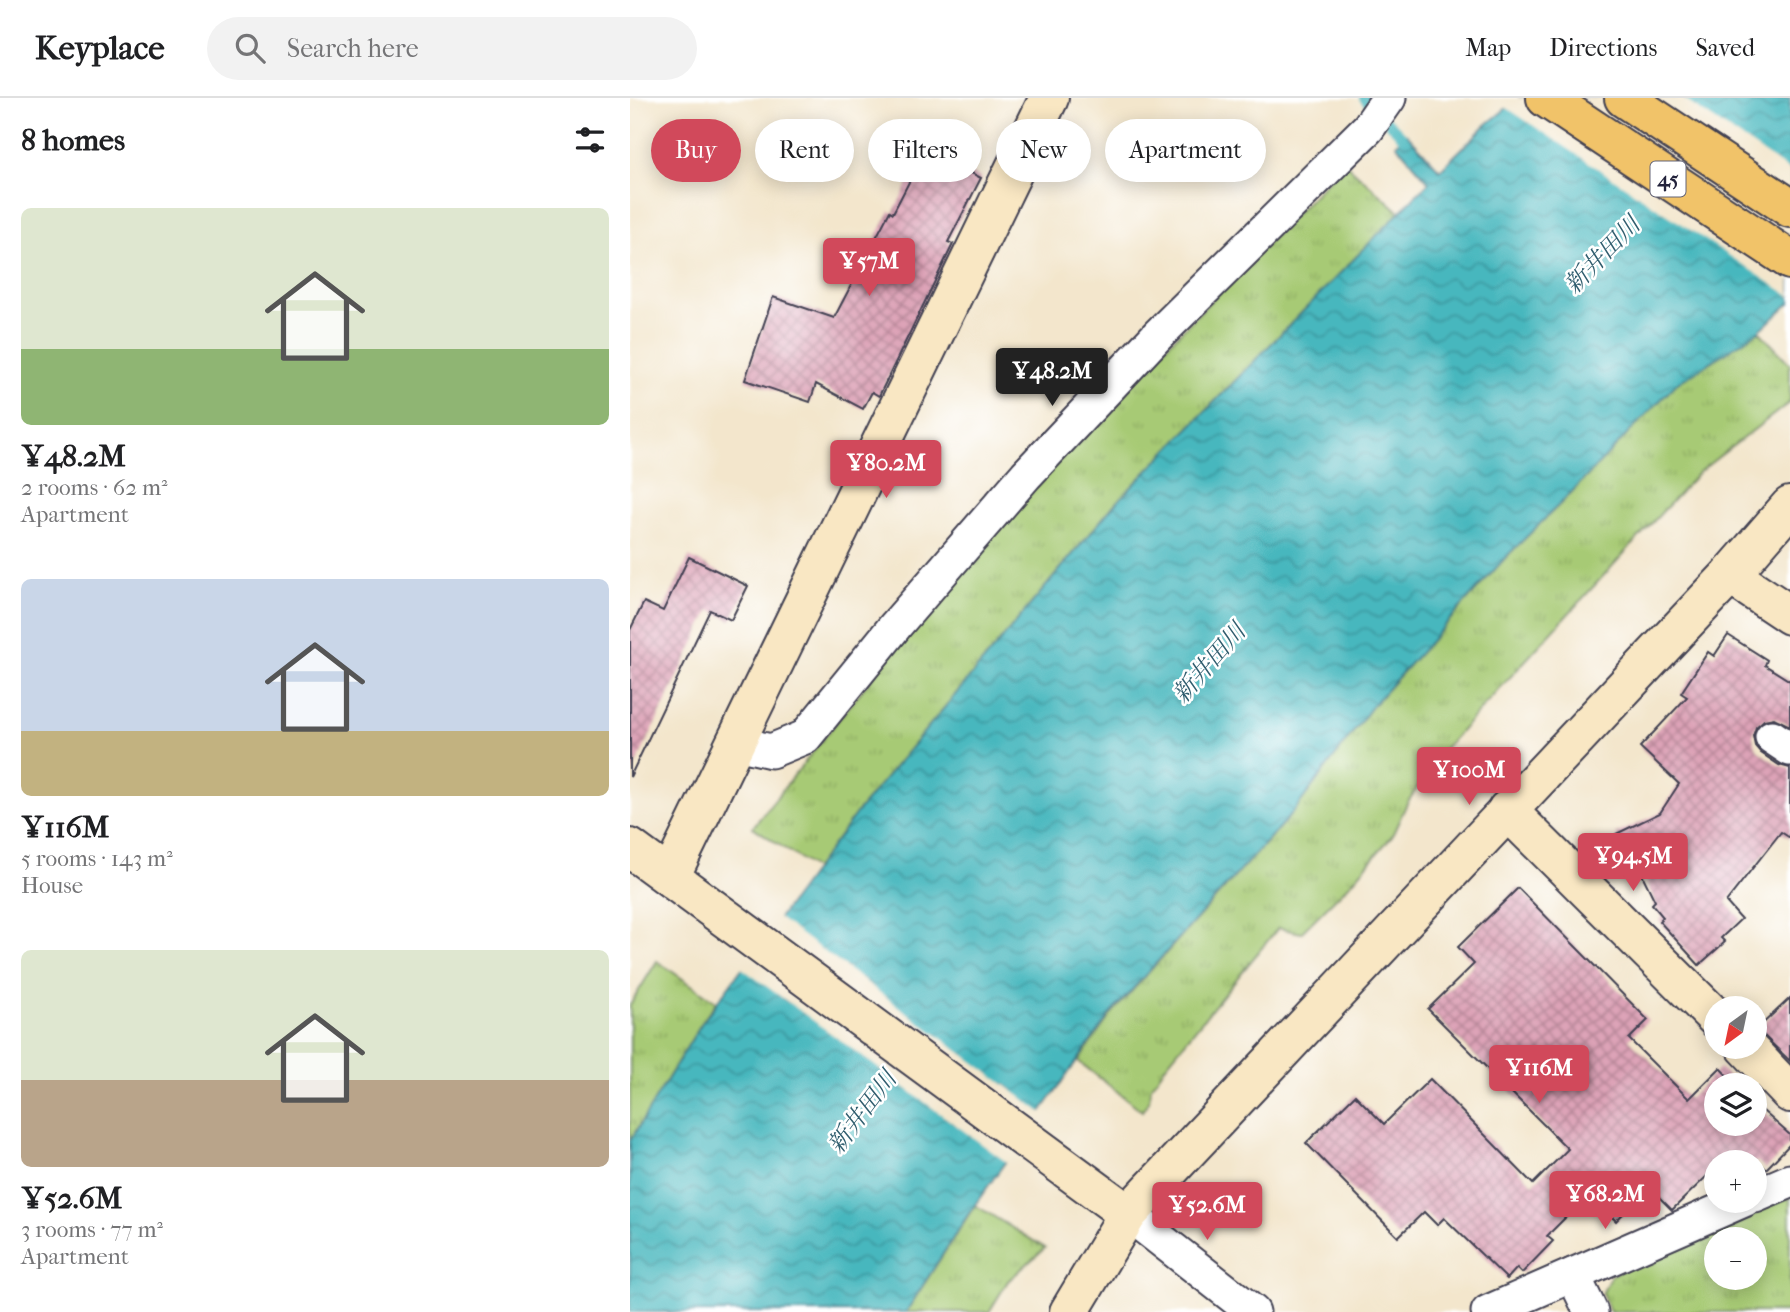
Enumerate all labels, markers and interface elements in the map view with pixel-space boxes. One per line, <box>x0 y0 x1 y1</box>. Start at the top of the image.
search box <box>207 17 697 80</box>
text: Keyplace <box>35 29 165 68</box>
icon: search <box>231 29 269 67</box>
text: Search here <box>287 33 419 64</box>
text: Map <box>1465 34 1511 62</box>
text: Directions <box>1549 34 1657 62</box>
text: Saved <box>1695 34 1755 62</box>
chip: Buy <box>651 119 741 182</box>
chip: Rent <box>755 119 854 182</box>
chip: Filters <box>868 119 982 182</box>
chip: New <box>996 119 1091 182</box>
chip: Apartment <box>1105 119 1266 182</box>
icon: filters <box>571 121 609 159</box>
text: 8 homes <box>21 123 125 158</box>
road number: 45 <box>1650 162 1686 196</box>
water label: 新井田川 <box>1559 209 1647 299</box>
pin: ¥57M <box>828 238 910 298</box>
text: ¥57M <box>839 247 899 274</box>
icon: home <box>252 253 378 379</box>
pin: ¥48.2M <box>995 348 1109 408</box>
text: ¥48.2M <box>1012 357 1092 384</box>
text: ¥48.2M <box>21 439 126 474</box>
pin: ¥80.2M <box>829 440 943 500</box>
text: ¥80.2M <box>846 449 926 476</box>
text: 2 rooms · 62 m² <box>21 474 168 501</box>
text: Apartment <box>21 501 129 528</box>
water label: 新井田川 <box>1167 615 1253 708</box>
icon: home <box>252 624 378 750</box>
pin: ¥100M <box>1420 748 1518 807</box>
text: ¥100M <box>1433 756 1505 783</box>
text: ¥116M <box>21 810 109 845</box>
pin: ¥94.5M <box>1576 834 1690 893</box>
text: ¥94.5M <box>1594 842 1672 869</box>
text: 5 rooms · 143 m² <box>21 845 173 872</box>
text: House <box>21 872 83 899</box>
icon: home <box>252 995 378 1121</box>
north arrow <box>1704 996 1768 1059</box>
map controls <box>1704 996 1767 1290</box>
pin: ¥116M <box>1490 1046 1588 1105</box>
text: ¥116M <box>1505 1054 1573 1081</box>
water label: 新井田川 <box>822 1063 904 1159</box>
button: layers <box>1704 1073 1767 1136</box>
button: + <box>1704 1150 1767 1213</box>
pin: ¥68.2M <box>1548 1172 1662 1231</box>
text: ¥68.2M <box>1565 1180 1645 1207</box>
text: ¥52.6M <box>21 1181 122 1216</box>
pin: ¥52.6M <box>1150 1182 1264 1242</box>
text: ¥52.6M <box>1168 1191 1246 1218</box>
text: 3 rooms · 77 m² <box>21 1216 163 1243</box>
button: − <box>1704 1227 1767 1290</box>
text: Apartment <box>21 1243 129 1270</box>

